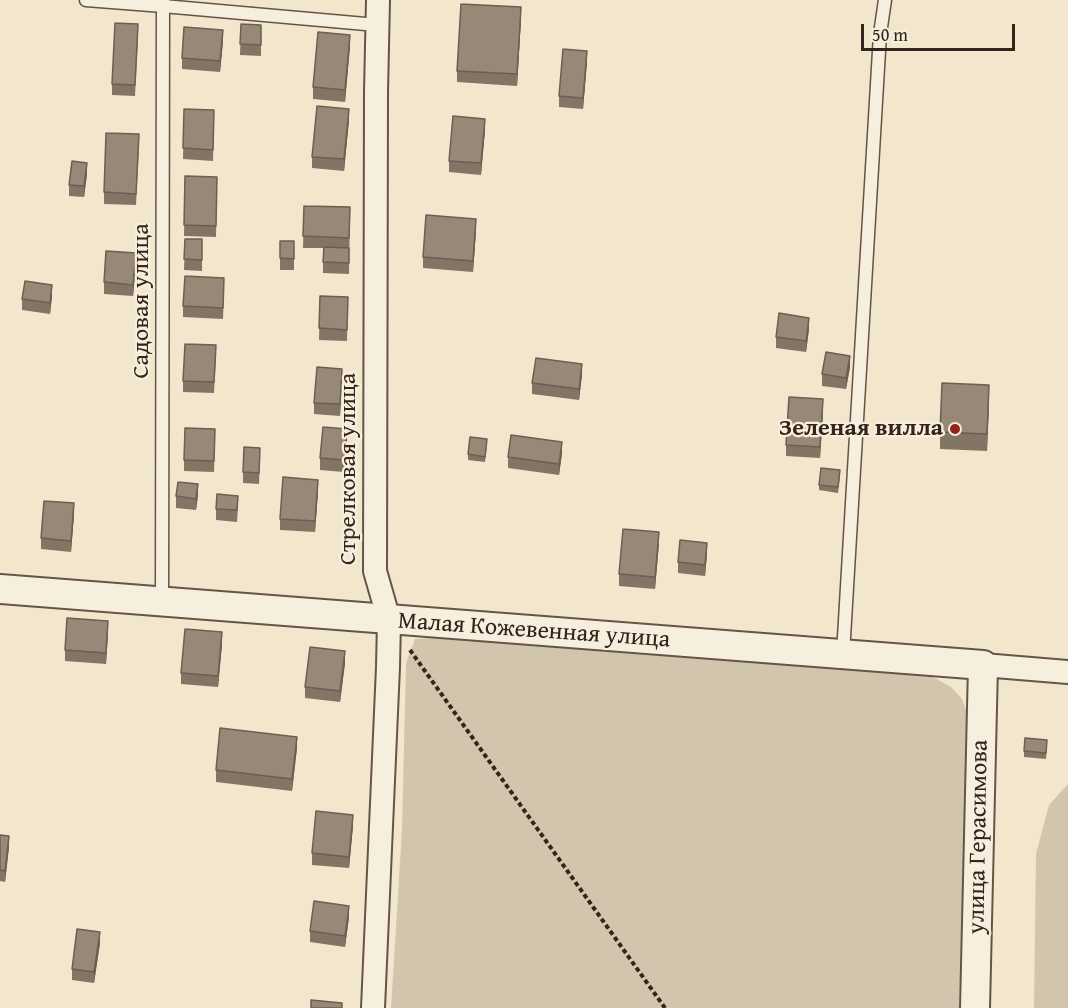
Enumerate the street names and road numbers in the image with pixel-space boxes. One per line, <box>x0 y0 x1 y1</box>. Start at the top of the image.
street label: Садовая улица <box>128 223 156 379</box>
street label: Стрелковая улица <box>335 373 363 565</box>
street label: Малая Кожевенная улица <box>397 607 671 655</box>
street label: улица Герасимова <box>963 739 995 935</box>

